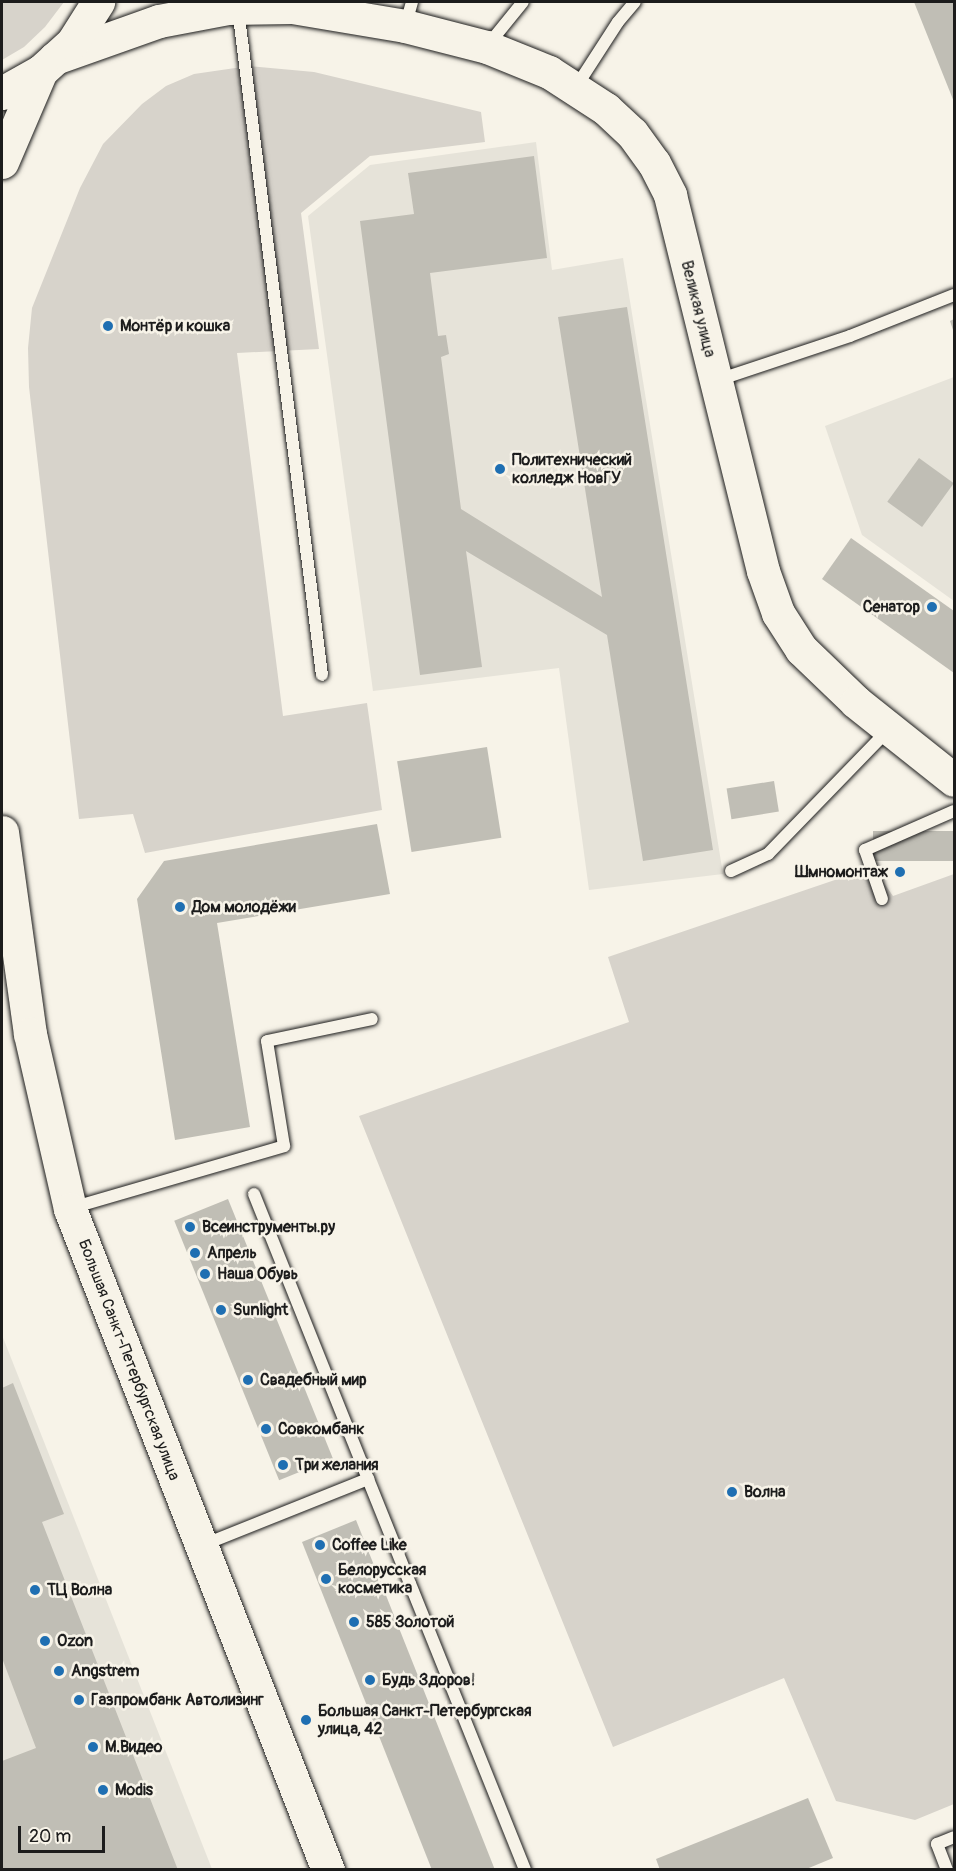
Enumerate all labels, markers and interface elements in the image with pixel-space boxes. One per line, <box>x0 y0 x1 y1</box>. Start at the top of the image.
street label: Великая улица <box>677 259 719 359</box>
place label: Монтёр и кошка <box>120 316 230 336</box>
marker: Монтёр и кошка <box>101 319 115 333</box>
place label: Политехнический колледж НовГУ <box>512 450 632 488</box>
marker: Политехнический колледж НовГУ <box>493 462 507 476</box>
place label: Сенатор <box>863 597 920 617</box>
marker: Сенатор <box>925 600 939 614</box>
place label: Шмномонтаж <box>795 862 888 882</box>
marker: Шмномонтаж <box>893 865 907 879</box>
place label: Дом молодёжи <box>192 897 296 917</box>
marker: Дом молодёжи <box>173 900 187 914</box>
place label: Всеинструменты.ру <box>202 1217 335 1237</box>
marker: Всеинструменты.ру <box>183 1220 197 1234</box>
street label: Большая Санкт-Петербургская улица <box>74 1237 184 1483</box>
place label: Апрель <box>207 1243 257 1263</box>
marker: Апрель <box>188 1246 202 1260</box>
place label: Наша Обувь <box>217 1264 298 1284</box>
marker: Наша Обувь <box>198 1267 212 1281</box>
place label: Sunlight <box>233 1300 288 1320</box>
marker: Sunlight <box>214 1303 228 1317</box>
place label: Свадебный мир <box>260 1370 366 1390</box>
marker: Свадебный мир <box>241 1373 255 1387</box>
place label: Совкомбанк <box>278 1419 365 1439</box>
marker: Совкомбанк <box>259 1422 273 1436</box>
place label: Три желания <box>295 1455 379 1475</box>
marker: Три желания <box>276 1458 290 1472</box>
place label: Волна <box>744 1482 785 1502</box>
marker: Волна <box>725 1485 739 1499</box>
place label: Coffee Like <box>332 1535 407 1555</box>
marker: Coffee Like <box>313 1538 327 1552</box>
place label: Белорусская косметика <box>338 1560 426 1598</box>
marker: Белорусская косметика <box>319 1572 333 1586</box>
place label: ТЦ Волна <box>47 1580 112 1600</box>
marker: ТЦ Волна <box>28 1583 42 1597</box>
place label: 585 Золотой <box>366 1612 454 1632</box>
marker: 585 Золотой <box>347 1615 361 1629</box>
place label: Ozon <box>57 1631 93 1651</box>
marker: Ozon <box>38 1634 52 1648</box>
place label: Angstrem <box>71 1661 139 1681</box>
marker: Angstrem <box>52 1664 66 1678</box>
place label: Будь Здоров! <box>382 1670 475 1690</box>
marker: Будь Здоров! <box>363 1673 377 1687</box>
place label: Газпромбанк Автолизинг <box>91 1690 264 1710</box>
marker: Газпромбанк Автолизинг <box>72 1693 86 1707</box>
place label: Большая Санкт-Петербургская улица, 42 <box>318 1701 531 1739</box>
marker: Большая Санкт-Петербургская улица, 42 <box>299 1713 313 1727</box>
place label: М.Видео <box>105 1737 162 1757</box>
marker: М.Видео <box>86 1740 100 1754</box>
place label: Modis <box>115 1780 153 1800</box>
marker: Modis <box>96 1783 110 1797</box>
scale bar <box>21 1814 108 1852</box>
text: 20 m <box>29 1825 71 1848</box>

